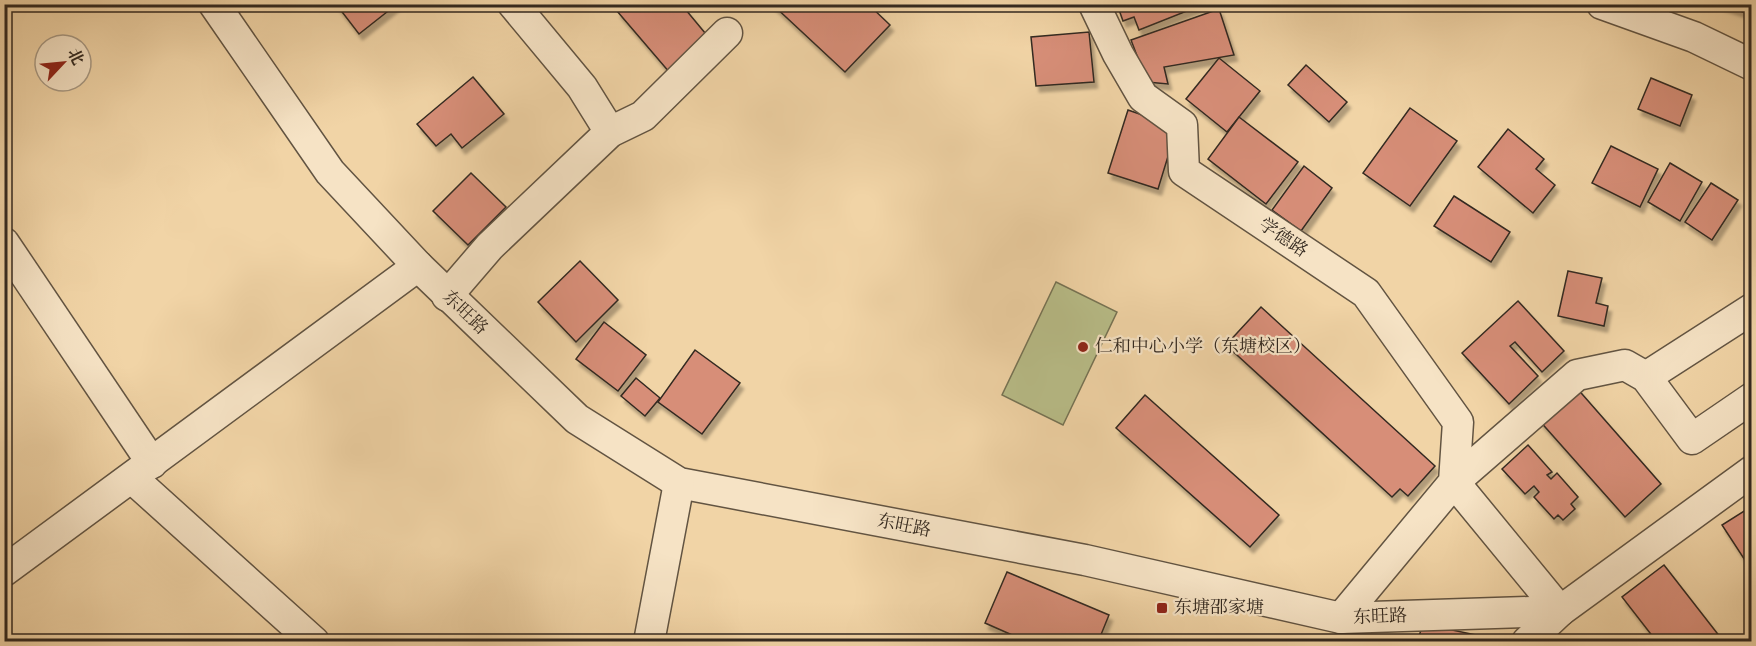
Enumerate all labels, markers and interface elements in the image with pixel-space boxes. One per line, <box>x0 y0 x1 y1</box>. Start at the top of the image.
north arrow <box>33 33 93 93</box>
text: 北 <box>64 46 87 68</box>
street label: 学德路 <box>1256 214 1312 261</box>
street label: 东旺路 <box>439 286 492 338</box>
place label: 仁和中心小学（东塘校区） <box>1095 336 1311 356</box>
marker: 仁和中心小学（东塘校区） <box>1076 340 1090 354</box>
street label: 东旺路 <box>876 510 933 540</box>
place label: 东塘邵家塘 <box>1174 597 1264 617</box>
marker: 东塘邵家塘 <box>1155 601 1169 615</box>
street label: 东旺路 <box>1353 605 1407 627</box>

